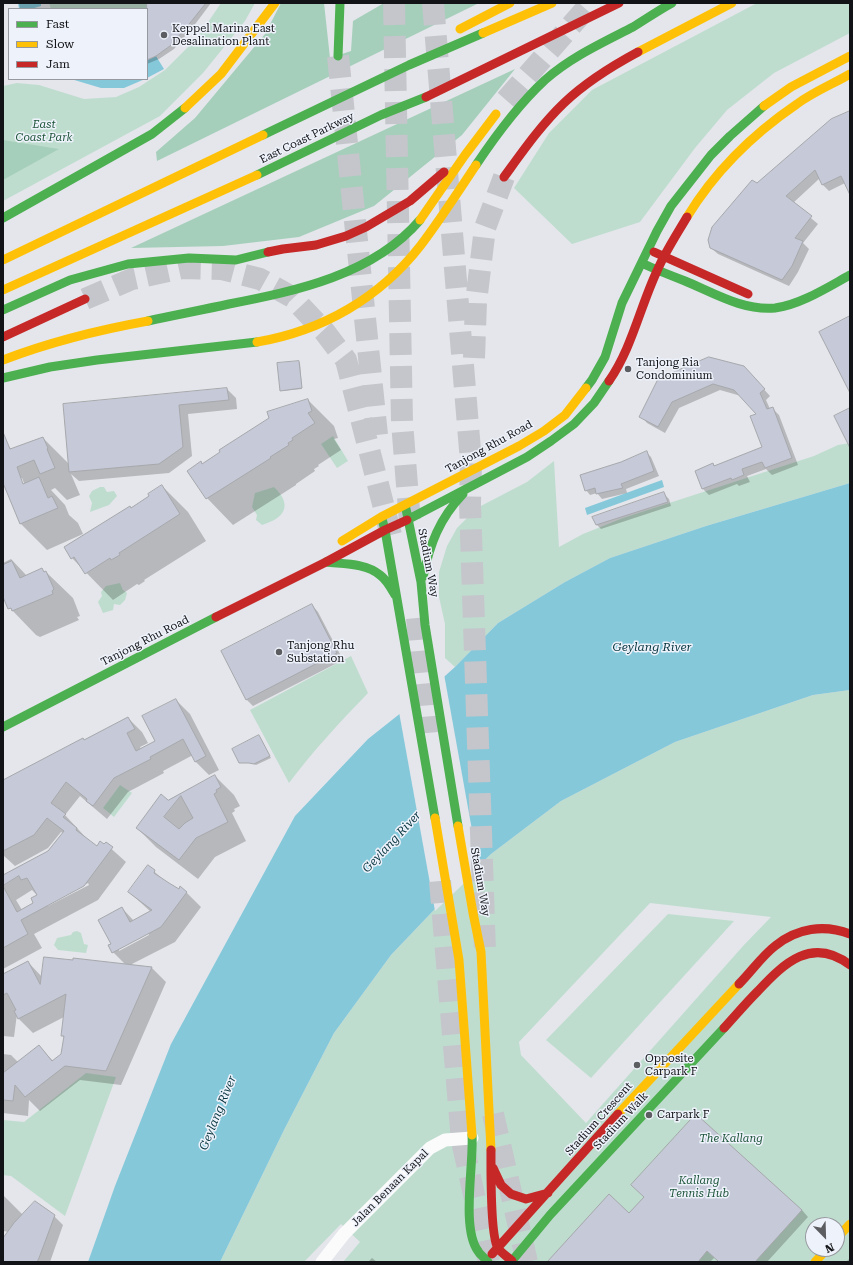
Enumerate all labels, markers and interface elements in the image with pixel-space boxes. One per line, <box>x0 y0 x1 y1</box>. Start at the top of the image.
legend <box>8 8 148 80</box>
text: Fast <box>46 17 69 31</box>
place label: Keppel Marina East Desalination Plant <box>172 22 275 48</box>
marker: Keppel Marina East Desalination Plant <box>159 30 169 40</box>
text: Slow <box>46 37 74 51</box>
text: Jam <box>46 57 70 71</box>
street label: East Coast Parkway <box>258 109 356 167</box>
park label: East Coast Park <box>16 118 72 144</box>
place label: Tanjong Ria Condominium <box>636 356 713 382</box>
marker: Tanjong Ria Condominium <box>623 364 633 374</box>
street label: Tanjong Rhu Road <box>443 418 535 476</box>
street label: Stadium Way <box>415 527 441 599</box>
street label: Tanjong Rhu Road <box>99 613 191 669</box>
place label: Tanjong Rhu Substation <box>287 639 354 665</box>
water label: Geylang River <box>612 640 692 654</box>
marker: Tanjong Rhu Substation <box>274 647 284 657</box>
water label: Geylang River <box>360 808 424 876</box>
street label: Stadium Way <box>467 846 493 918</box>
place label: Opposite Carpark F <box>645 1052 697 1078</box>
marker: Opposite Carpark F <box>632 1060 642 1070</box>
water label: Geylang River <box>196 1074 240 1152</box>
street label: Stadium Crescent <box>563 1080 635 1158</box>
street label: Stadium Walk <box>591 1089 651 1153</box>
place label: Carpark F <box>657 1108 709 1122</box>
marker: Carpark F <box>644 1110 654 1120</box>
park label: The Kallang <box>699 1132 763 1146</box>
street label: Jalan Benaan Kapal <box>349 1147 431 1229</box>
park label: Kallang Tennis Hub <box>669 1174 729 1200</box>
north arrow <box>805 1217 845 1257</box>
text: N <box>823 1240 836 1255</box>

